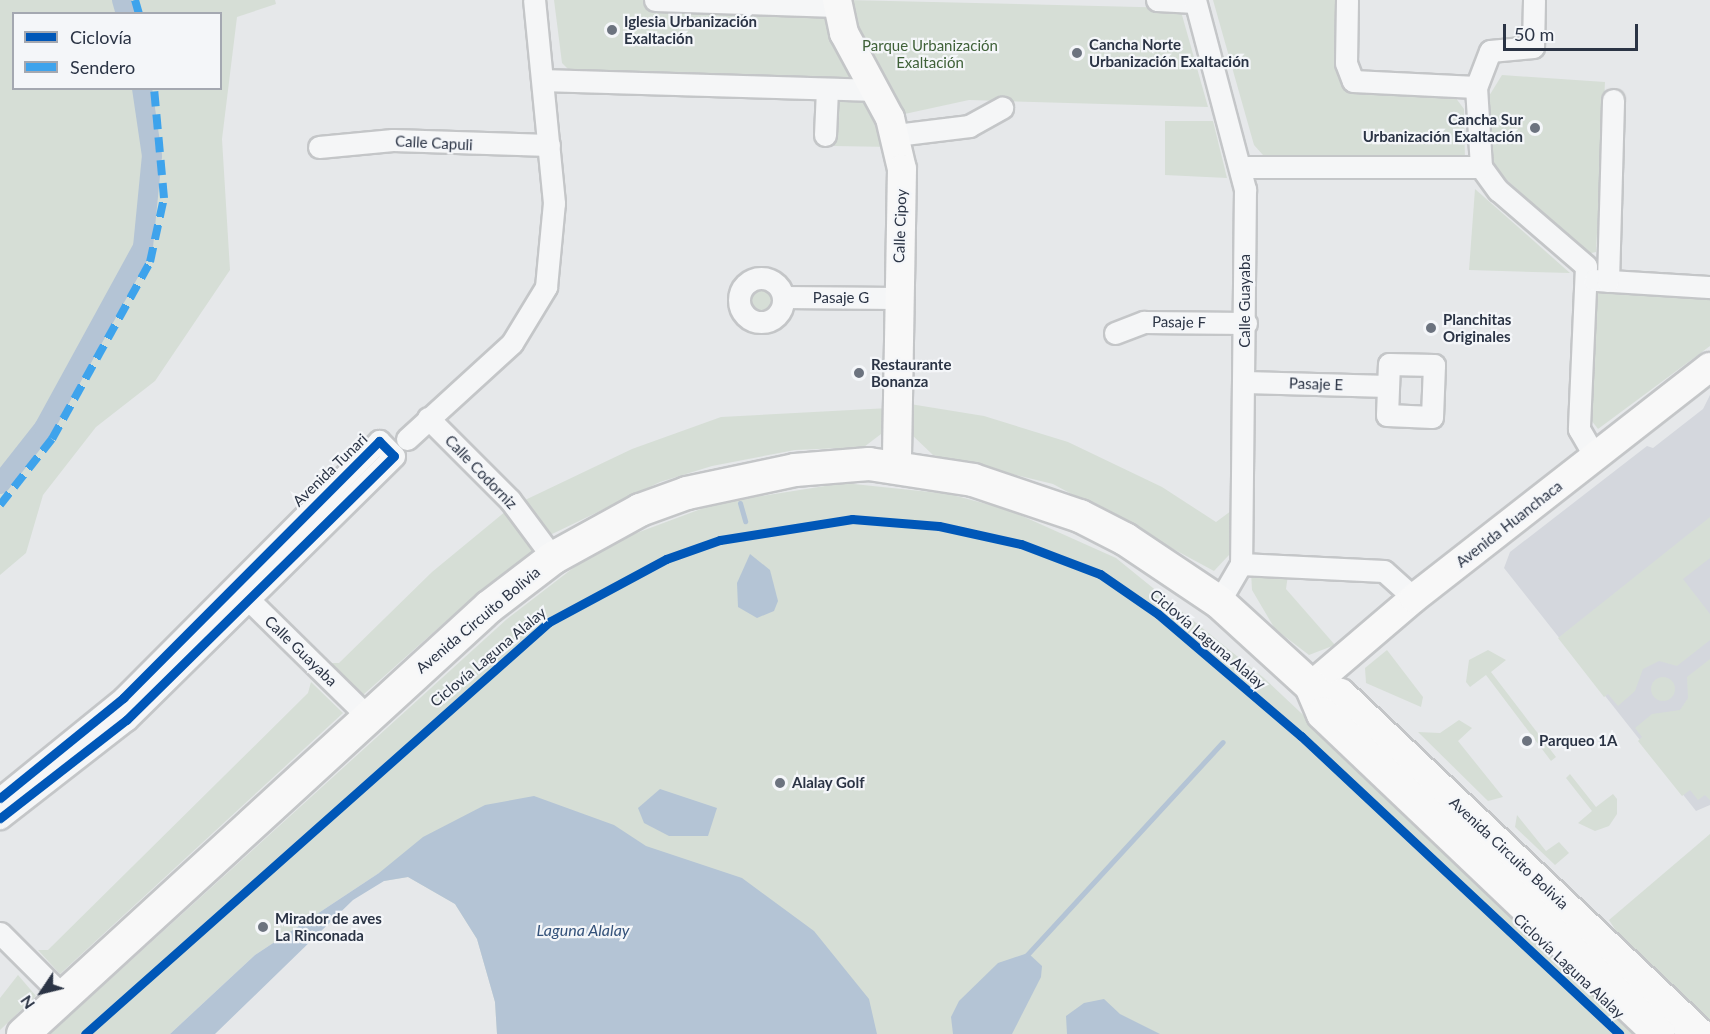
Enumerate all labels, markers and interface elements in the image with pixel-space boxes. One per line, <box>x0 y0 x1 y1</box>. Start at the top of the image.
legend <box>12 12 222 90</box>
place label: Iglesia Urbanización Exaltación <box>624 12 757 47</box>
scale bar <box>1506 12 1641 50</box>
marker: Iglesia Urbanización Exaltación <box>605 23 619 37</box>
text: 50 m <box>1514 23 1554 45</box>
text: Ciclovía <box>70 26 132 48</box>
place label: Cancha Norte Urbanización Exaltación <box>1089 35 1249 70</box>
park label: Parque Urbanización Exaltación <box>862 36 998 71</box>
marker: Cancha Norte Urbanización Exaltación <box>1070 46 1084 60</box>
text: Sendero <box>70 56 135 78</box>
place label: Cancha Sur Urbanización Exaltación <box>1363 110 1523 145</box>
marker: Cancha Sur Urbanización Exaltación <box>1528 121 1542 135</box>
street label: Calle Capuli <box>395 132 473 154</box>
street label: Calle Cipoy <box>890 189 910 263</box>
street label: Calle Guayaba <box>1236 254 1254 348</box>
street label: Pasaje G <box>813 289 869 307</box>
place label: Planchitas Originales <box>1443 310 1511 345</box>
street label: Pasaje F <box>1152 313 1206 331</box>
marker: Planchitas Originales <box>1424 321 1438 335</box>
place label: Restaurante Bonanza <box>871 355 951 390</box>
marker: Restaurante Bonanza <box>852 366 866 380</box>
street label: Pasaje E <box>1289 374 1343 394</box>
street label: Avenida Tunari <box>289 430 371 510</box>
street label: Calle Codorniz <box>441 431 521 513</box>
street label: Avenida Huanchaca <box>1452 477 1566 571</box>
street label: Avenida Circuito Bolivia <box>412 563 544 677</box>
street label: Ciclovía Laguna Alalay <box>1146 585 1270 693</box>
street label: Ciclovía Laguna Alalay <box>426 603 550 711</box>
street label: Calle Guayaba <box>261 612 341 690</box>
place label: Parqueo 1A <box>1539 732 1617 750</box>
marker: Parqueo 1A <box>1520 734 1534 748</box>
place label: Alalay Golf <box>792 774 865 792</box>
marker: Alalay Golf <box>773 776 787 790</box>
street label: Avenida Circuito Bolivia <box>1446 793 1572 913</box>
place label: Mirador de aves La Rinconada <box>275 909 382 944</box>
street label: Ciclovía Laguna Alalay <box>1510 910 1628 1022</box>
marker: Mirador de aves La Rinconada <box>256 920 270 934</box>
water label: Laguna Alalay <box>536 920 630 940</box>
north arrow <box>12 962 72 1022</box>
text: N <box>16 992 38 1013</box>

